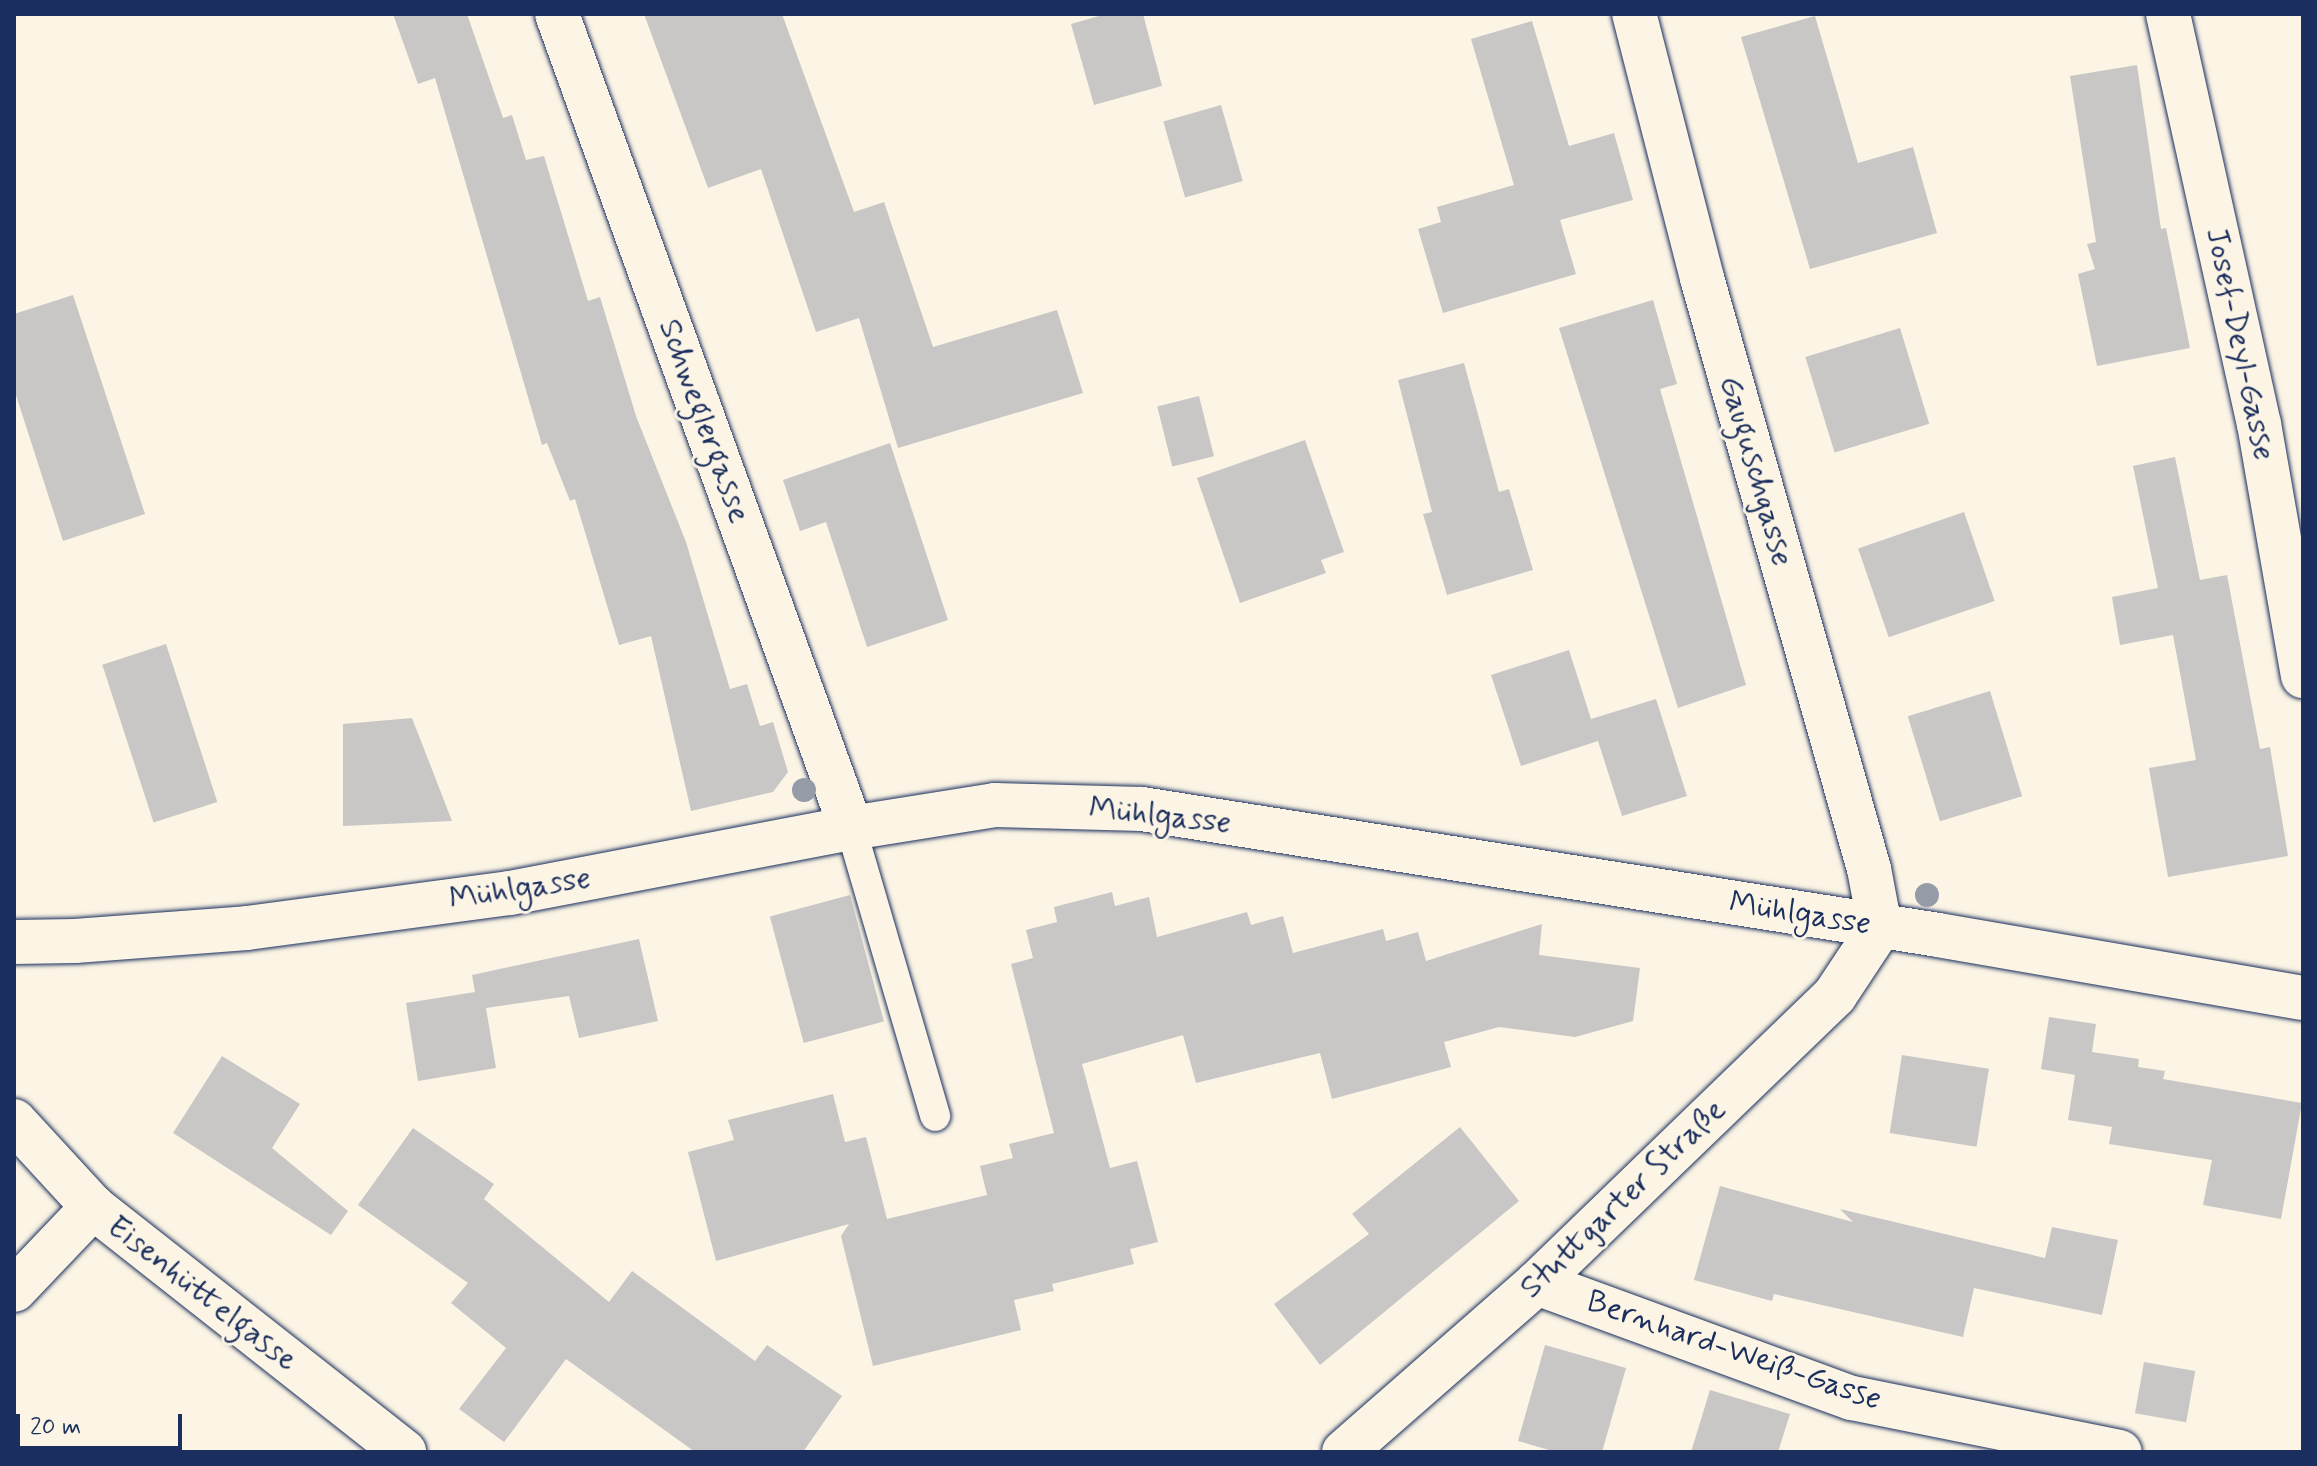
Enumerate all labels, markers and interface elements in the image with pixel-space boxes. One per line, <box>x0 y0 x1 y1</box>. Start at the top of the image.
street label: Josef-Deyl-Gasse <box>2197 224 2283 464</box>
street label: Schweglergasse <box>649 314 759 528</box>
street label: Gauguschgasse <box>1710 371 1802 571</box>
street label: Mühlgasse <box>1087 789 1233 843</box>
street label: Mühlgasse <box>446 859 594 919</box>
street label: Mühlgasse <box>1726 884 1874 944</box>
street label: Stuttgarter Straße <box>1512 1091 1734 1307</box>
street label: Eisenhüttelgasse <box>99 1208 305 1380</box>
street label: Bernhard-Weiß-Gasse <box>1582 1283 1886 1419</box>
scale bar <box>20 1398 186 1448</box>
text: 20 m <box>30 1412 81 1443</box>

